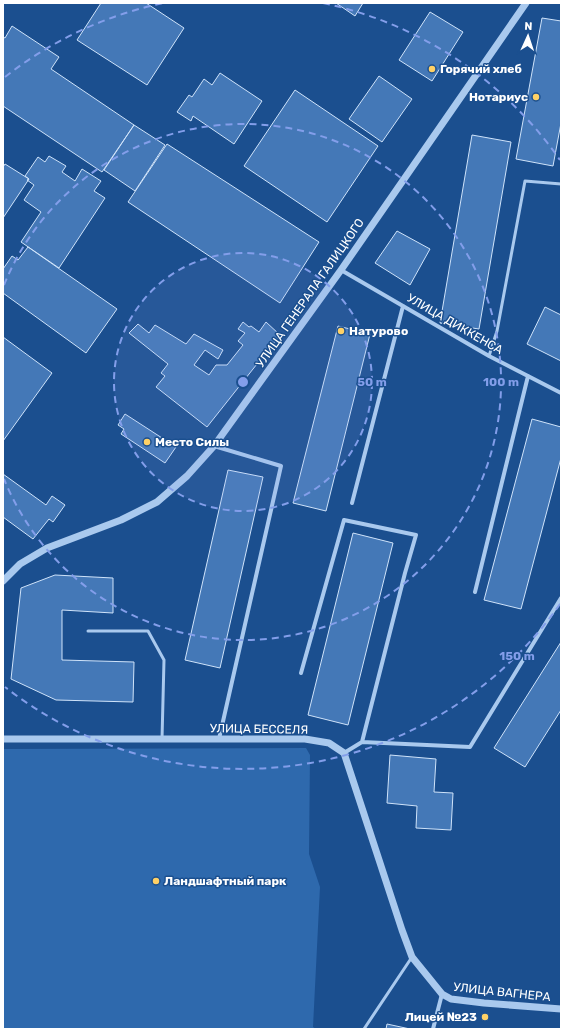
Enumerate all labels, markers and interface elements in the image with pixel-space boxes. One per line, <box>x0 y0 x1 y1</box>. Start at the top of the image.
north arrow <box>508 16 548 56</box>
text: N <box>524 20 533 33</box>
place label: Горячий хлеб <box>440 62 522 76</box>
marker: Горячий хлеб <box>427 64 437 74</box>
place label: Нотариус <box>469 90 528 104</box>
marker: Нотариус <box>531 92 541 102</box>
street label: УЛИЦА ГЕНЕРАЛА ГАЛИЦКОГО <box>253 216 367 370</box>
street label: УЛИЦА ДИККЕНСА <box>405 291 505 357</box>
place label: Натурово <box>349 324 408 338</box>
marker: Натурово <box>336 326 346 336</box>
centre of rings <box>236 375 250 389</box>
text: 50 m <box>357 375 387 389</box>
text: 100 m <box>483 375 519 389</box>
place label: Место Силы <box>155 435 229 449</box>
marker: Место Силы <box>142 437 152 447</box>
text: 150 m <box>499 649 535 663</box>
street label: УЛИЦА БЕССЕЛЯ <box>210 721 308 737</box>
place label: Ландшафтный парк <box>164 874 287 888</box>
marker: Ландшафтный парк <box>151 876 161 886</box>
street label: УЛИЦА ВАГНЕРА <box>453 980 551 1004</box>
place label: Лицей №23 <box>405 1010 477 1024</box>
marker: Лицей №23 <box>480 1012 490 1022</box>

